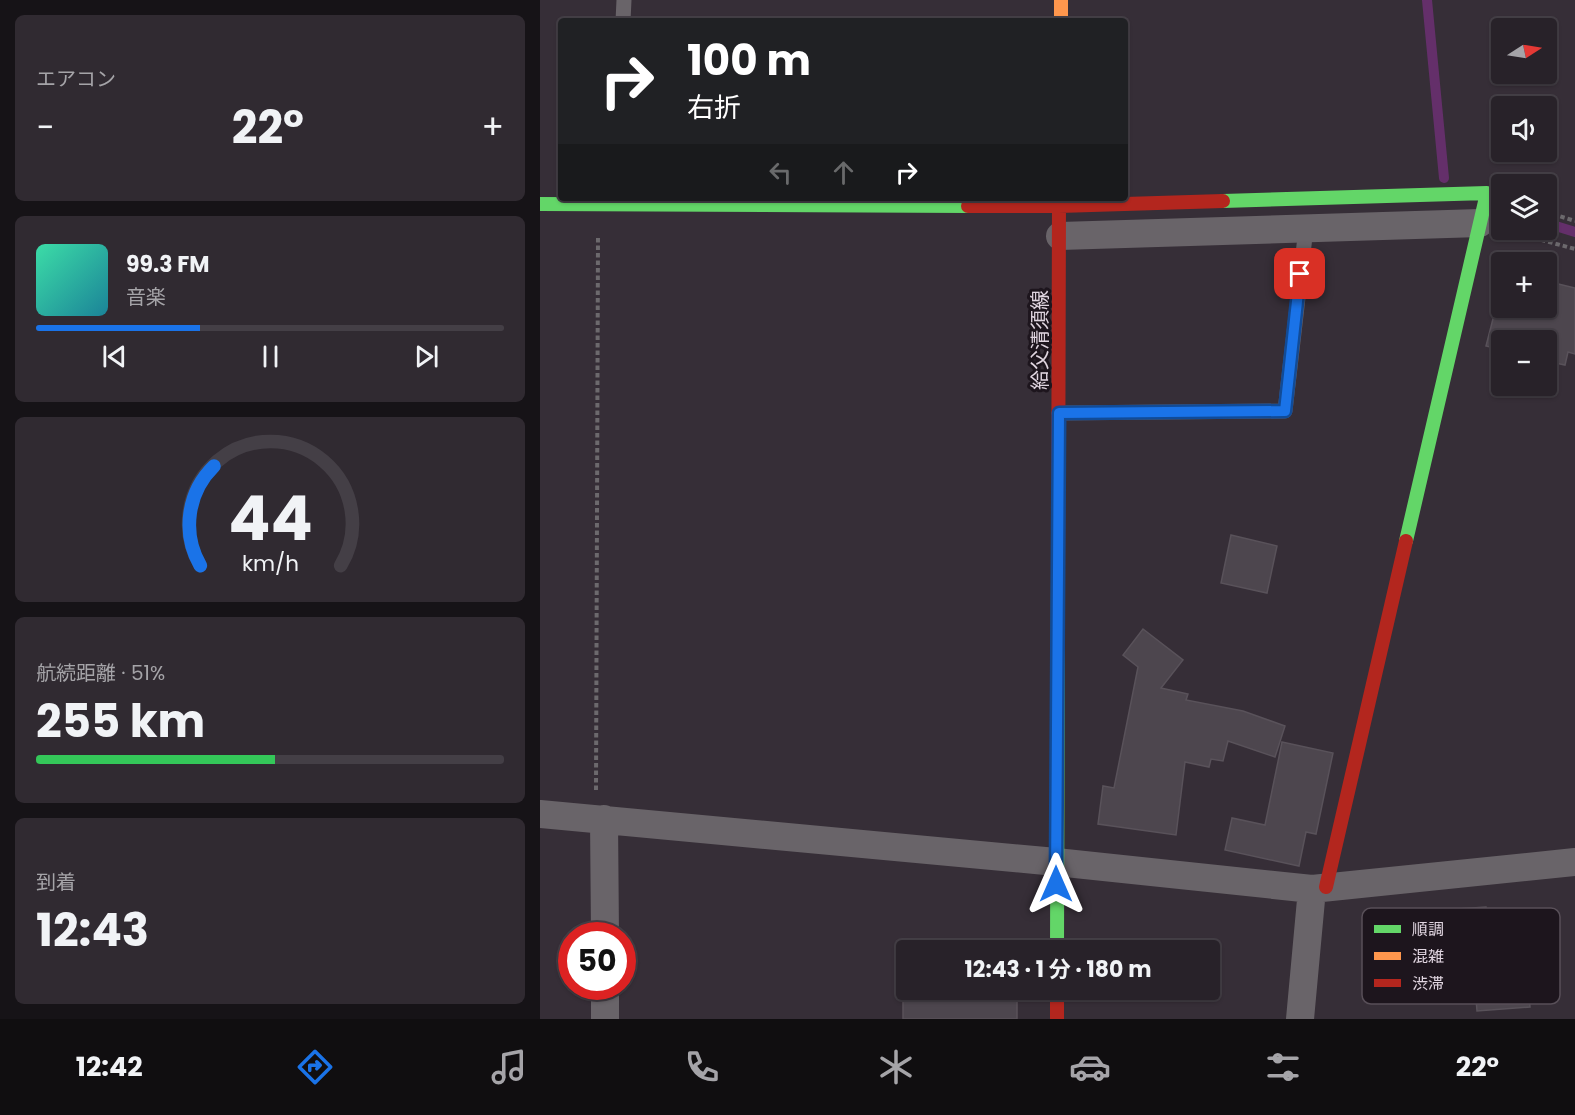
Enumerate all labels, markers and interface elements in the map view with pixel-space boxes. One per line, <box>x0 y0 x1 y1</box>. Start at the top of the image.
north arrow <box>1491 18 1557 84</box>
map controls <box>1491 18 1557 396</box>
text: 100 m <box>687 31 811 90</box>
icon: right <box>588 42 666 120</box>
text: エアコン <box>36 65 116 93</box>
text: 右折 <box>687 89 741 126</box>
text: 22° <box>232 96 304 159</box>
button: sound <box>1491 96 1557 162</box>
text: − <box>36 104 54 151</box>
text: + <box>481 104 504 151</box>
icon: left <box>764 156 797 189</box>
icon: ahead <box>827 156 860 189</box>
icon: right <box>890 156 923 189</box>
button: layers <box>1491 174 1557 240</box>
pin <box>1274 248 1325 299</box>
text: 99.3 FM <box>126 249 209 280</box>
button: + <box>1491 252 1557 318</box>
icon: arrive <box>1283 257 1316 290</box>
text: 音楽 <box>126 283 166 311</box>
street label: 給父清須線 <box>1026 290 1054 390</box>
button: − <box>1491 330 1557 396</box>
icon: previous <box>98 340 131 373</box>
icon: pause <box>254 340 287 373</box>
icon: next <box>410 340 443 373</box>
text: 44 <box>228 475 312 563</box>
text: km/h <box>241 549 299 580</box>
text: 航続距離 · 51% <box>36 659 165 687</box>
text: 255 km <box>36 690 205 753</box>
position arrow <box>1024 852 1088 916</box>
text: 到着 <box>36 868 76 896</box>
text: 12:43 <box>36 899 149 962</box>
legend <box>1362 908 1560 1004</box>
text: 順調 <box>1412 918 1444 941</box>
speed limit sign: 50 <box>558 922 636 1000</box>
text: 混雑 <box>1412 945 1444 968</box>
text: 12:43 · 1 分 · 180 m <box>965 954 1151 985</box>
text: 渋滞 <box>1412 972 1444 995</box>
icon: directions <box>294 1046 336 1088</box>
icon: music <box>488 1046 530 1088</box>
icon: phone <box>681 1046 723 1088</box>
icon: climate <box>875 1046 917 1088</box>
icon: car <box>1069 1046 1111 1088</box>
icon: filters <box>1262 1046 1304 1088</box>
text: 12:42 <box>76 1048 143 1085</box>
text: 22° <box>1456 1048 1499 1085</box>

